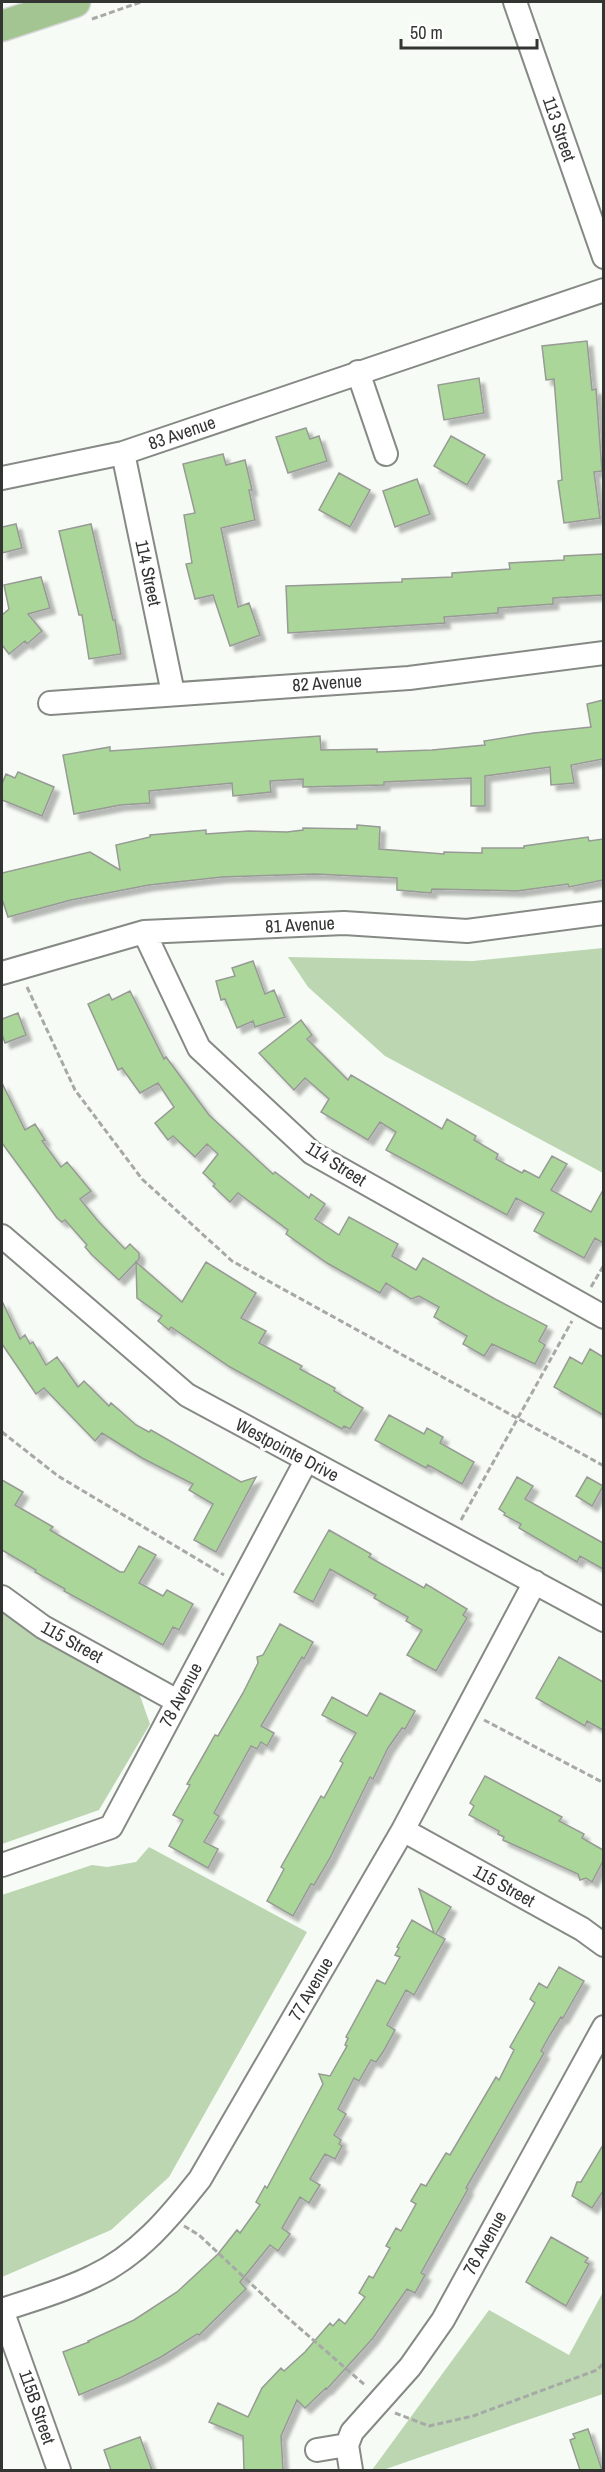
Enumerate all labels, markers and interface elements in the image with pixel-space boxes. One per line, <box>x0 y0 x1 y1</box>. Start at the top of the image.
scale bar <box>401 12 538 50</box>
text: 50 m <box>410 20 443 45</box>
street label: 113 Street <box>537 93 582 165</box>
street label: 83 Avenue <box>145 409 219 456</box>
street label: 114 Street <box>129 538 168 608</box>
street label: 82 Avenue <box>291 668 363 697</box>
street label: 81 Avenue <box>265 910 335 939</box>
street label: 114 Street <box>301 1135 371 1192</box>
street label: Westpointe Drive <box>231 1412 343 1487</box>
street label: 115 Street <box>37 1614 108 1669</box>
street label: 78 Avenue <box>153 1658 208 1731</box>
street label: 115 Street <box>469 1858 540 1913</box>
street label: 77 Avenue <box>282 1952 339 2025</box>
street label: 76 Avenue <box>457 2206 512 2279</box>
street label: 115B Street <box>13 2366 62 2447</box>

